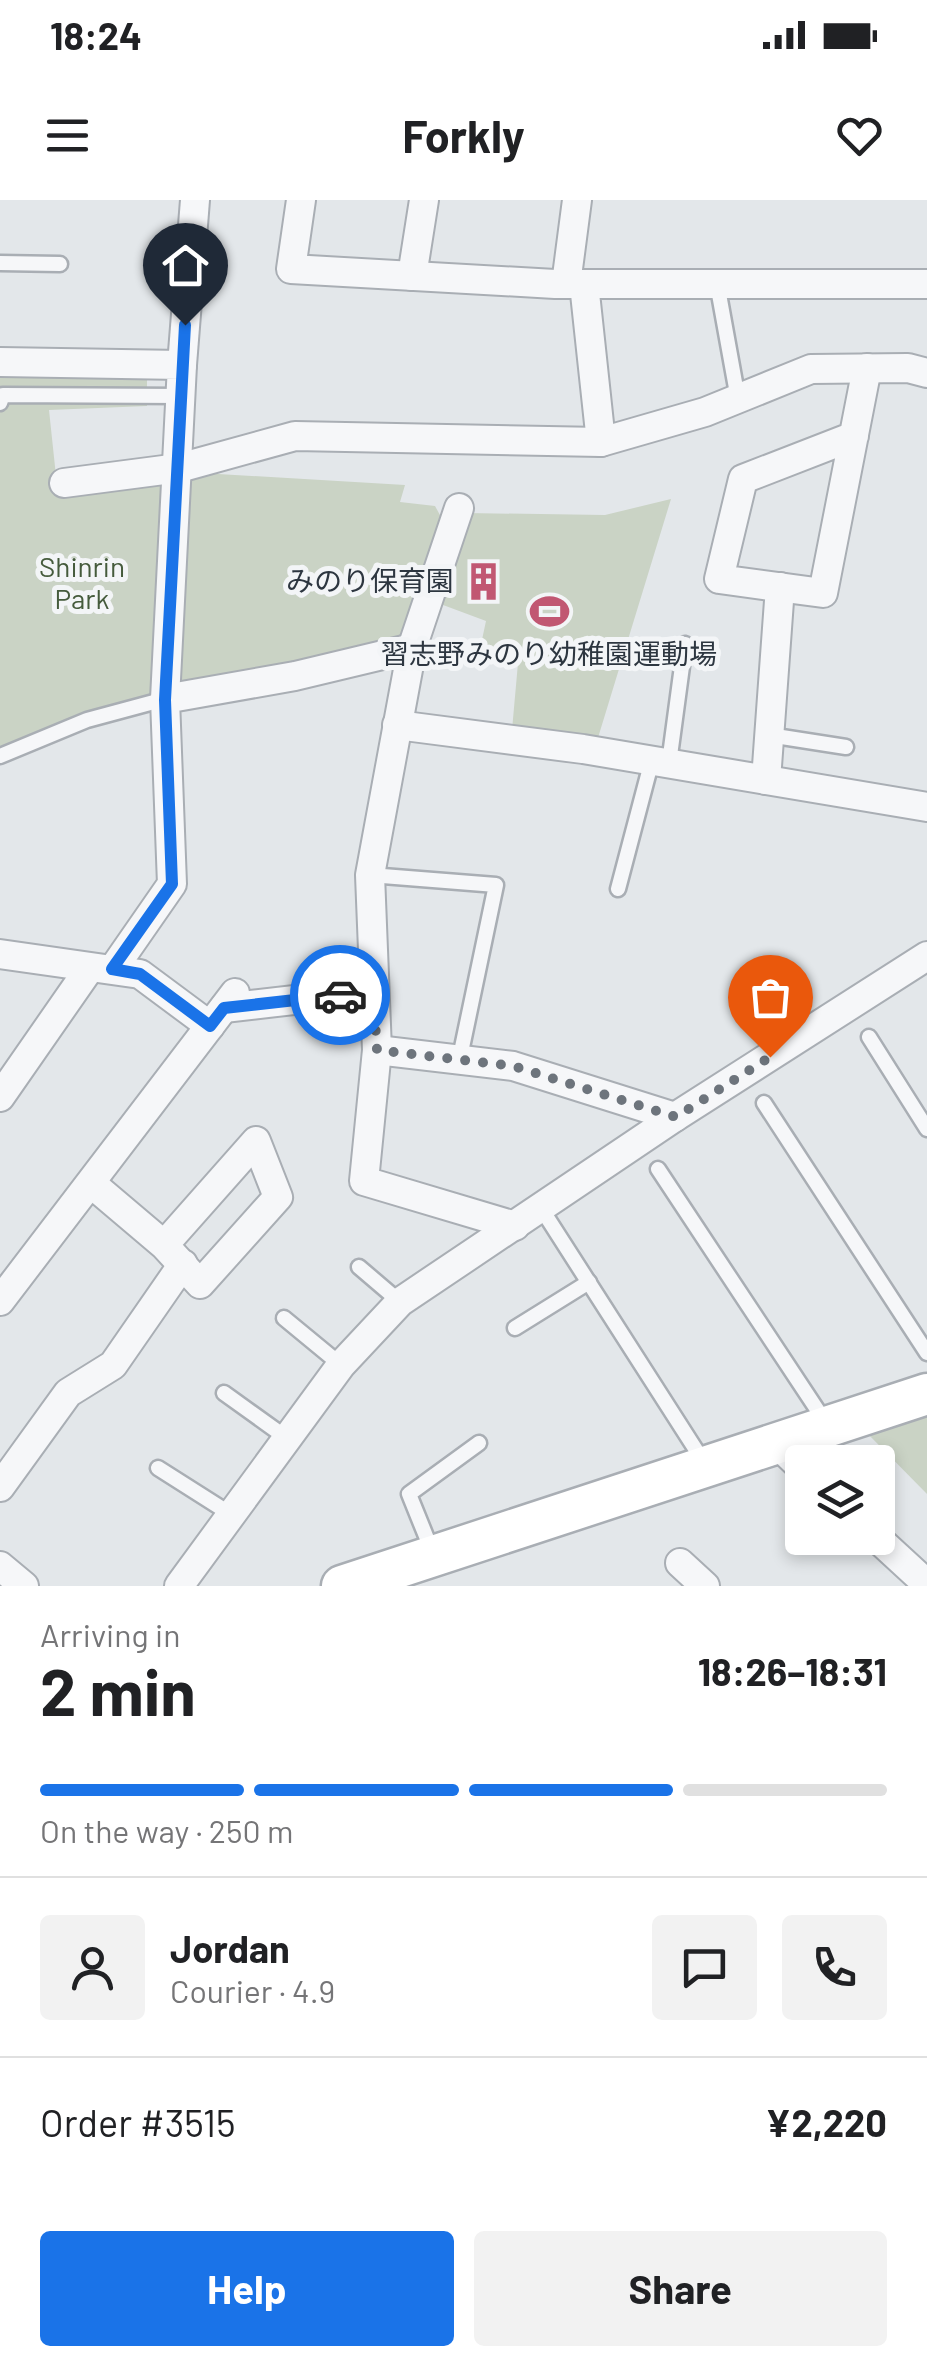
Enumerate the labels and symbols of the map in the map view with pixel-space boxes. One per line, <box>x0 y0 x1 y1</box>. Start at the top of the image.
pin <box>143 223 228 326</box>
park label: Shinrin Park <box>39 549 125 615</box>
building icon: みのり保育園 <box>463 560 505 602</box>
place label: みのり保育園 <box>286 563 454 597</box>
sports icon: 習志野みのり幼稚園運動場 <box>528 590 570 632</box>
place label: 習志野みのり幼稚園運動場 <box>381 636 717 670</box>
courier <box>290 945 390 1045</box>
pin <box>728 955 813 1058</box>

